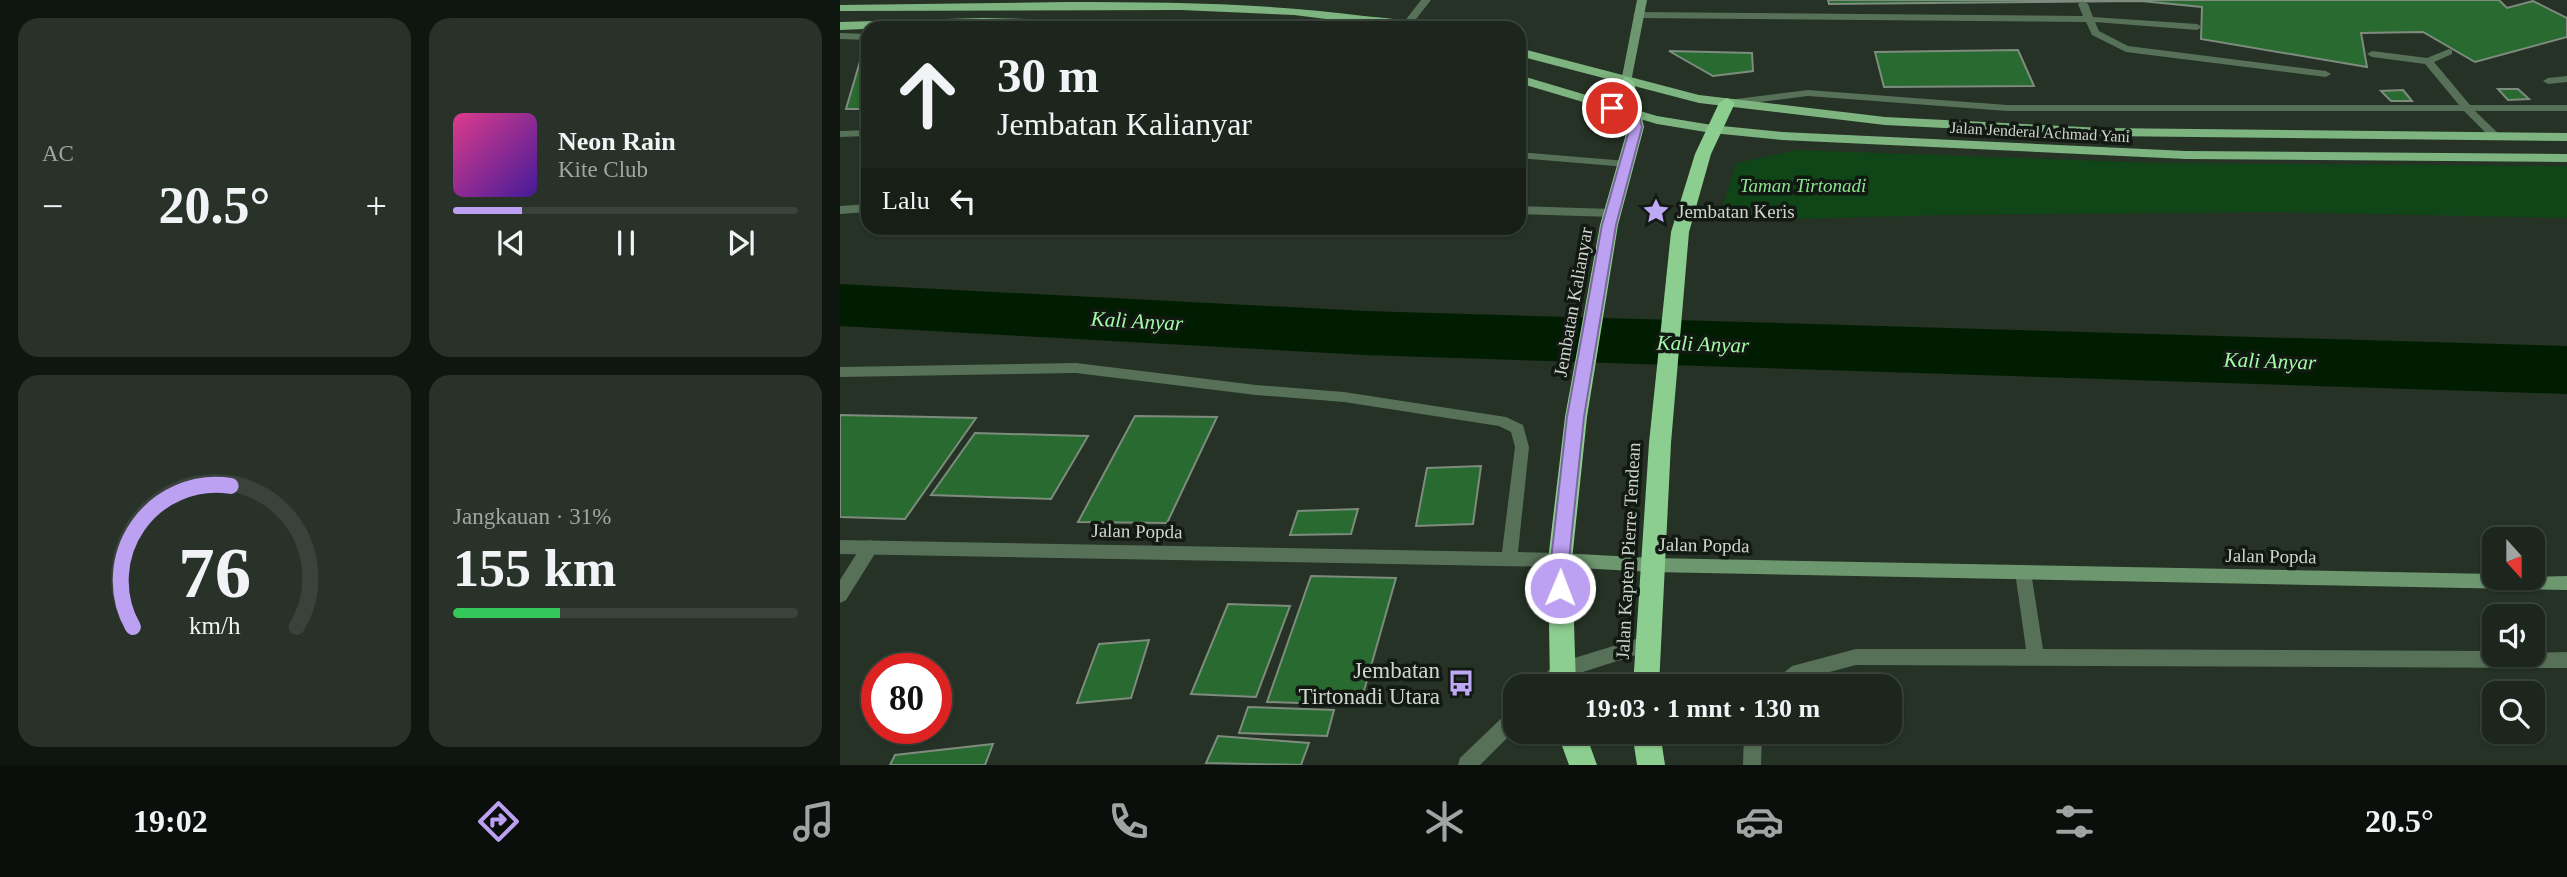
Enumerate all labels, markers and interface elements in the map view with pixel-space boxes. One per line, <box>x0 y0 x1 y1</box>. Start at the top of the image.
text: 30 m <box>997 48 1099 103</box>
icon: ahead <box>882 49 973 140</box>
pin <box>1582 78 1642 138</box>
icon: arrive <box>1593 89 1631 127</box>
text: Jembatan Kalianyar <box>997 106 1252 142</box>
street label: Jalan Jenderal Achmad Yani <box>1949 119 2131 145</box>
text: Neon Rain <box>558 127 676 156</box>
text: AC <box>42 141 74 166</box>
text: Kite Club <box>558 157 648 182</box>
park label: Taman Tirtonadi <box>1740 175 1866 196</box>
text: 20.5° <box>159 177 270 234</box>
icon: left <box>944 182 982 220</box>
text: − <box>42 185 63 227</box>
text: + <box>366 185 387 227</box>
text: Lalu <box>882 186 930 215</box>
place icon: Jembatan Keris <box>1641 196 1671 226</box>
place label: Jembatan Keris <box>1677 201 1795 222</box>
icon: previous <box>492 224 530 262</box>
icon: pause <box>607 224 645 262</box>
icon: next <box>722 224 760 262</box>
street label: Jembatan Kalianyar <box>1550 225 1597 378</box>
water label: Kali Anyar <box>1089 307 1185 335</box>
water label: Kali Anyar <box>1655 330 1750 358</box>
water label: Kali Anyar <box>2222 347 2317 375</box>
street label: Jalan Kapten Pierre Tendean <box>1612 441 1644 660</box>
text: Jangkauan · 31% <box>453 504 611 529</box>
street label: Jalan Popda <box>1091 520 1183 542</box>
north arrow <box>2482 527 2544 590</box>
map controls <box>2482 527 2545 744</box>
text: 76 <box>178 532 251 613</box>
street label: Jalan Popda <box>1658 534 1750 556</box>
text: 155 km <box>453 540 616 597</box>
street label: Jalan Popda <box>2225 545 2317 567</box>
position arrow <box>1523 551 1597 625</box>
button: sound <box>2482 604 2545 667</box>
text: km/h <box>189 612 241 639</box>
speed limit sign: 80 <box>861 653 952 744</box>
place label: Jembatan Tirtonadi Utara <box>1298 658 1440 709</box>
bus stop icon: Jembatan Tirtonadi Utara <box>1446 668 1476 698</box>
button: search <box>2482 681 2545 744</box>
text: 19:03 · 1 mnt · 130 m <box>1585 694 1820 723</box>
icon: directions <box>474 797 523 846</box>
icon: music <box>789 797 838 846</box>
icon: phone <box>1104 797 1153 846</box>
icon: climate <box>1420 797 1469 846</box>
icon: car <box>1735 797 1784 846</box>
icon: filters <box>2050 797 2099 846</box>
text: 19:02 <box>133 803 208 839</box>
text: 20.5° <box>2365 803 2434 839</box>

